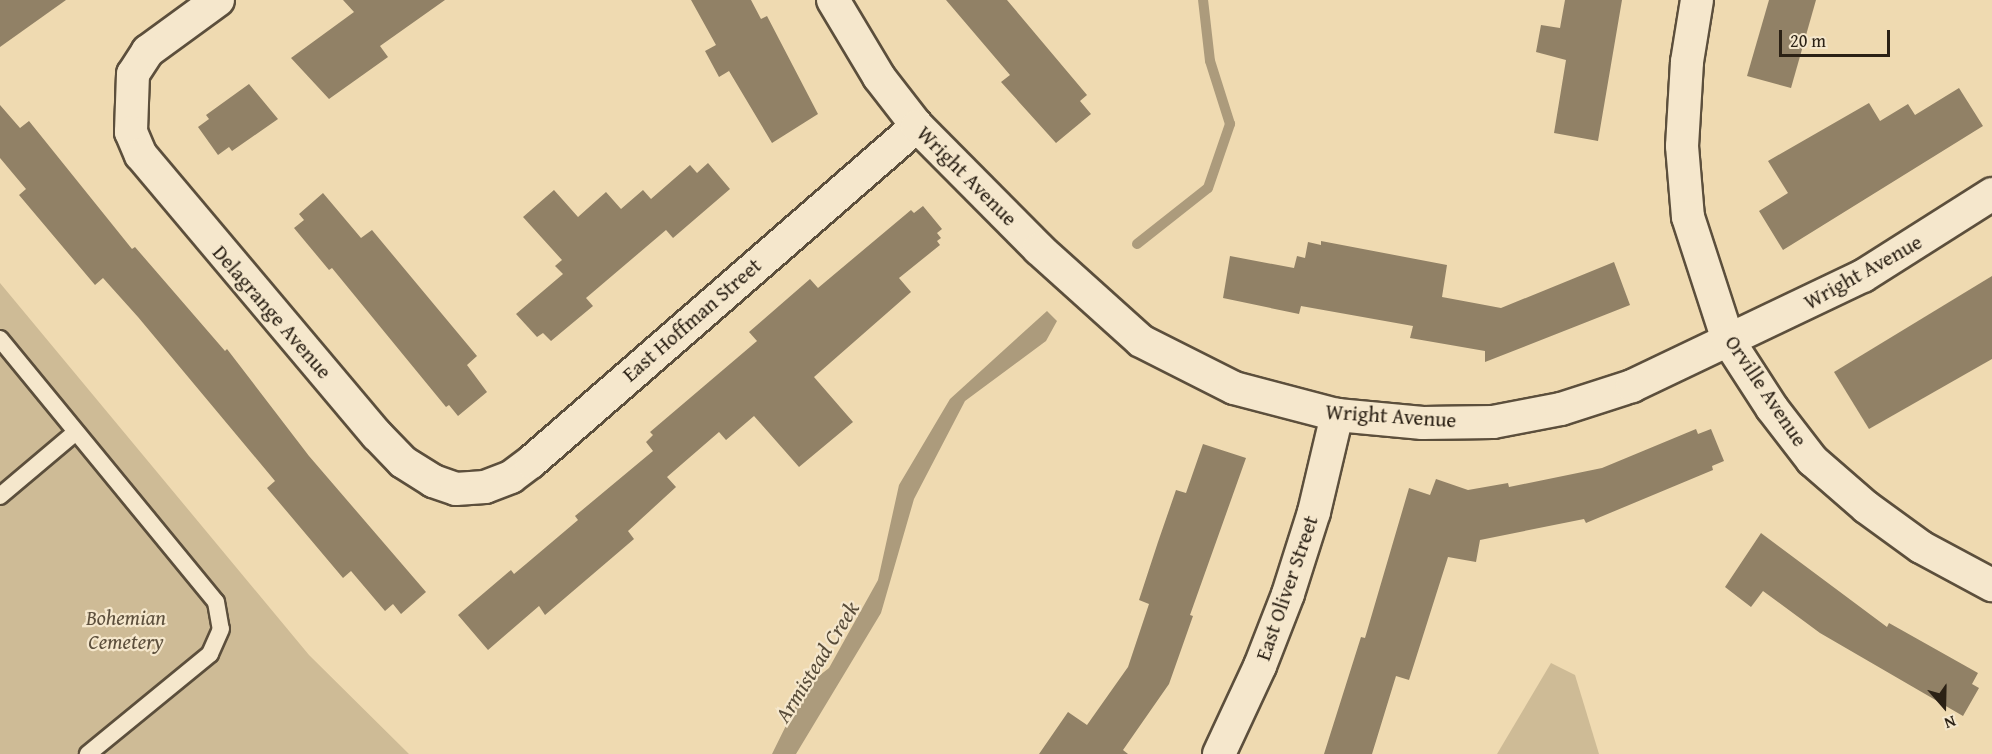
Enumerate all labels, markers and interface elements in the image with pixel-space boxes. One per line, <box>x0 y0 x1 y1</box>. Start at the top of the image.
scale bar <box>1782 18 1893 56</box>
text: 20 m <box>1790 27 1826 54</box>
street label: Wright Avenue <box>912 121 1022 231</box>
street label: Wright Avenue <box>1800 229 1926 315</box>
street label: Delagrange Avenue <box>207 240 337 384</box>
street label: East Hoffman Street <box>617 253 767 387</box>
street label: Orville Avenue <box>1720 331 1812 451</box>
street label: Wright Avenue <box>1325 399 1457 433</box>
street label: East Oliver Street <box>1250 512 1324 664</box>
water label: Armistead Creek <box>769 597 865 727</box>
park label: Bohemian Cemetery <box>86 605 166 655</box>
north arrow <box>1914 676 1974 736</box>
text: N <box>1941 710 1959 736</box>

